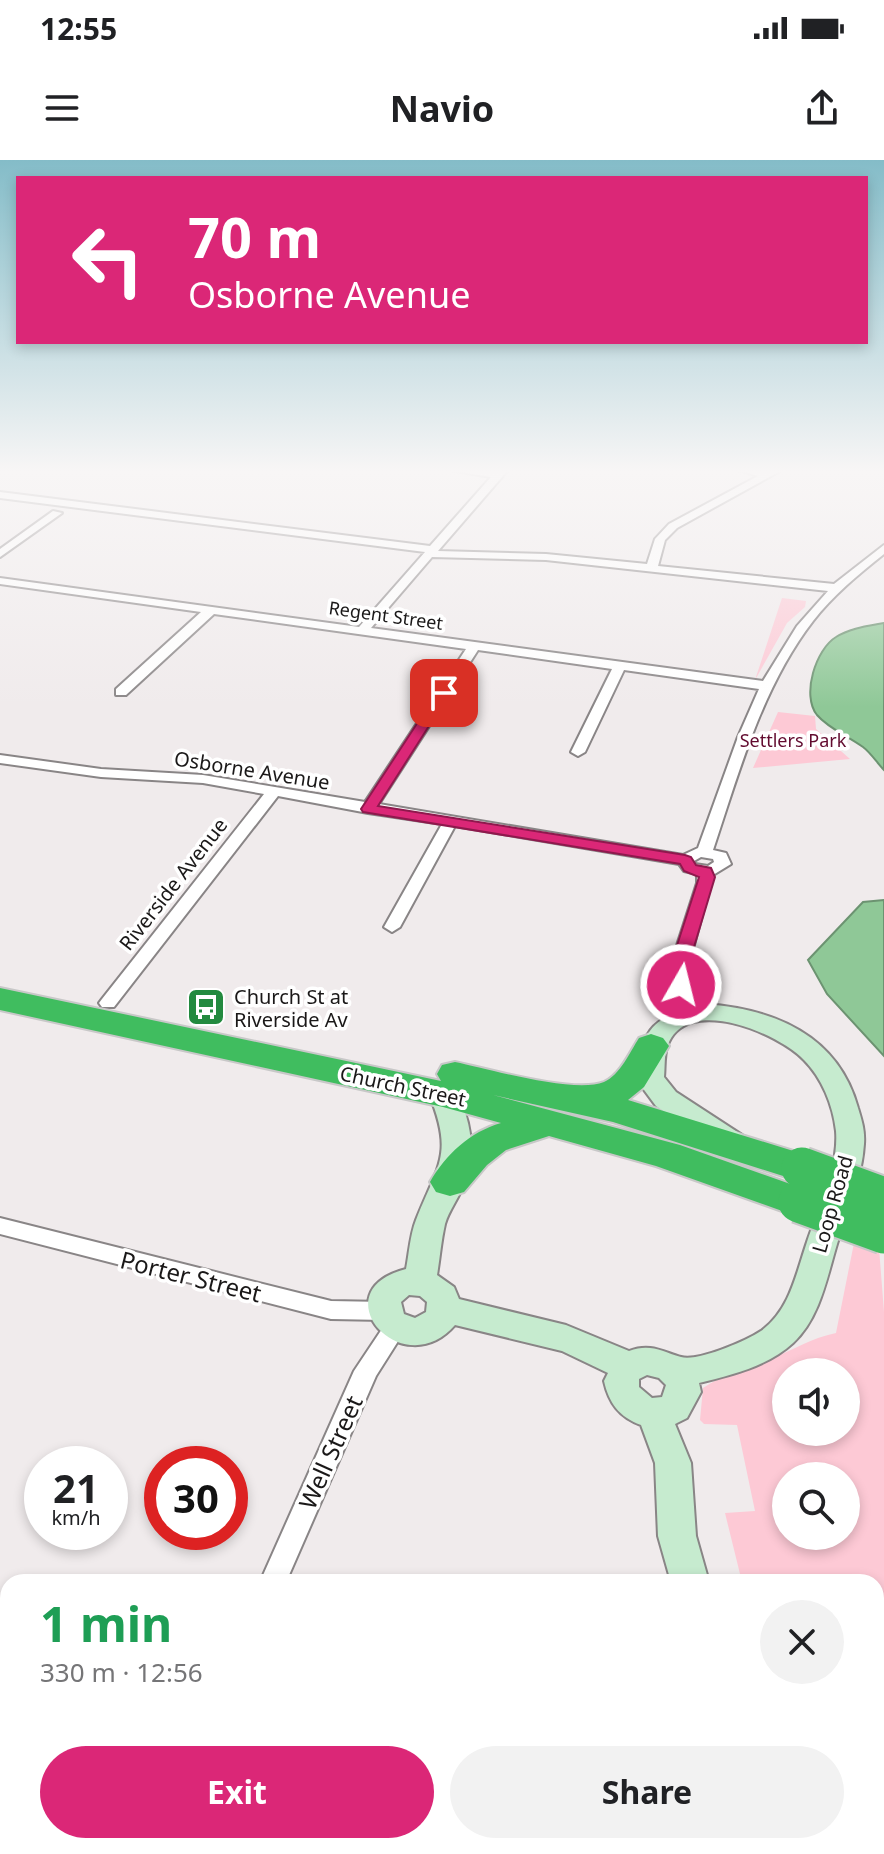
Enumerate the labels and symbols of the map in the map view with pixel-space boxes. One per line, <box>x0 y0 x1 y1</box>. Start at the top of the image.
street label: Regent Street <box>327 595 445 635</box>
pin <box>410 659 478 727</box>
park label: Settlers Park <box>740 728 847 752</box>
street label: Osborne Avenue <box>172 744 332 796</box>
street label: Riverside Avenue <box>113 812 233 956</box>
position arrow <box>639 943 723 1027</box>
place label: Church St at Riverside Av <box>234 983 349 1033</box>
bus stop icon: Church St at Riverside Av <box>185 986 227 1028</box>
street label: Church Street <box>337 1059 469 1113</box>
street label: Loop Road <box>805 1152 859 1256</box>
street label: Porter Street <box>117 1243 265 1310</box>
street label: Well Street <box>290 1390 370 1514</box>
speed limit sign: 30 <box>144 1446 248 1550</box>

